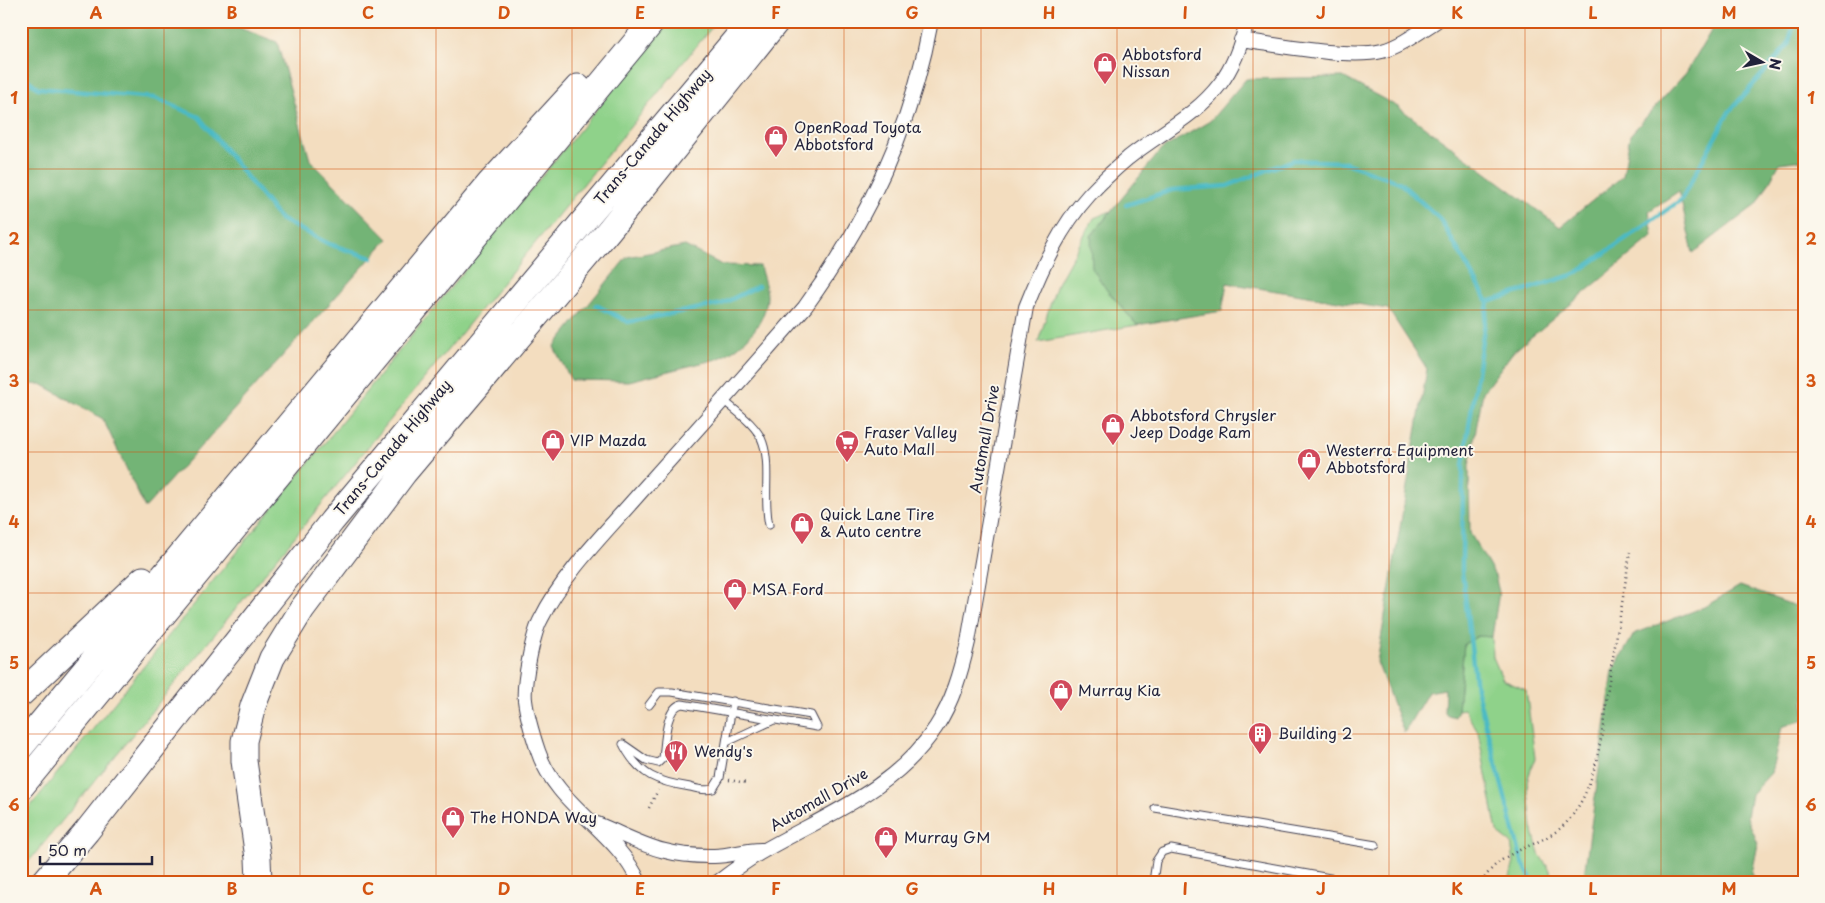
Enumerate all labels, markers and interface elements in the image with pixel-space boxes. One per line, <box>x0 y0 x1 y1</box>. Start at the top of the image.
text: A <box>90 0 103 24</box>
text: B <box>227 0 238 24</box>
text: C <box>362 0 374 24</box>
text: D <box>498 0 510 24</box>
text: E <box>635 0 645 24</box>
text: F <box>771 0 781 24</box>
text: G <box>905 0 919 24</box>
text: H <box>1043 0 1055 24</box>
text: I <box>1182 0 1188 24</box>
text: J <box>1316 0 1326 24</box>
text: K <box>1451 0 1463 24</box>
text: L <box>1588 0 1598 24</box>
text: M <box>1721 0 1737 24</box>
north arrow <box>1738 38 1788 88</box>
place label: Abbotsford Nissan <box>1122 42 1202 82</box>
shop icon: Abbotsford Nissan <box>1092 51 1118 85</box>
text: N <box>1764 57 1787 71</box>
street label: Trans-Canada Highway <box>588 63 716 209</box>
text: 1 <box>10 85 18 109</box>
text: 1 <box>1807 85 1815 109</box>
place label: OpenRoad Toyota Abbotsford <box>794 115 922 155</box>
shop icon: OpenRoad Toyota Abbotsford <box>763 124 789 158</box>
text: 2 <box>8 226 20 250</box>
text: 2 <box>1805 226 1817 250</box>
text: 3 <box>9 368 19 392</box>
text: 3 <box>1806 368 1816 392</box>
street label: Trans-Canada Highway <box>328 374 456 520</box>
street label: Automall Drive <box>963 383 1004 495</box>
place label: Abbotsford Chrysler Jeep Dodge Ram <box>1130 403 1276 443</box>
shop icon: Abbotsford Chrysler Jeep Dodge Ram <box>1100 412 1126 446</box>
place label: Fraser Valley Auto Mall <box>864 420 957 460</box>
shop icon: VIP Mazda <box>540 428 566 462</box>
place label: VIP Mazda <box>570 428 647 451</box>
supermarket icon: Fraser Valley Auto Mall <box>834 429 860 463</box>
place label: Westerra Equipment Abbotsford <box>1326 438 1474 478</box>
shop icon: Westerra Equipment Abbotsford <box>1296 447 1322 481</box>
place label: Quick Lane Tire & Auto centre <box>820 502 935 542</box>
text: 4 <box>9 509 20 533</box>
text: 4 <box>1806 509 1817 533</box>
shop icon: Quick Lane Tire & Auto centre <box>789 511 815 545</box>
shop icon: MSA Ford <box>722 577 748 611</box>
place label: MSA Ford <box>752 577 824 600</box>
text: 5 <box>9 650 19 674</box>
text: 5 <box>1806 650 1816 674</box>
shop icon: Murray Kia <box>1048 678 1074 712</box>
place label: Murray Kia <box>1078 678 1161 701</box>
building icon: Building 2 <box>1247 721 1273 755</box>
place label: Building 2 <box>1278 721 1352 744</box>
restaurant icon: Wendy's <box>663 739 689 773</box>
place label: Wendy's <box>694 739 753 762</box>
street label: Automall Drive <box>765 761 872 836</box>
text: 6 <box>8 792 20 816</box>
text: 6 <box>1805 792 1817 816</box>
shop icon: The HONDA Way <box>440 805 466 839</box>
place label: The HONDA Way <box>470 805 597 828</box>
shop icon: Murray GM <box>873 825 899 859</box>
place label: Murray GM <box>904 825 990 848</box>
scale bar <box>40 833 152 865</box>
text: 50 m <box>48 838 87 861</box>
text: A <box>90 876 103 900</box>
text: B <box>227 876 238 900</box>
text: C <box>362 876 374 900</box>
text: D <box>498 876 510 900</box>
text: E <box>635 876 645 900</box>
text: F <box>771 876 781 900</box>
text: G <box>905 876 919 900</box>
text: H <box>1043 876 1055 900</box>
text: I <box>1182 876 1188 900</box>
text: J <box>1316 876 1326 900</box>
text: K <box>1451 876 1463 900</box>
text: L <box>1588 876 1598 900</box>
text: M <box>1721 876 1737 900</box>

